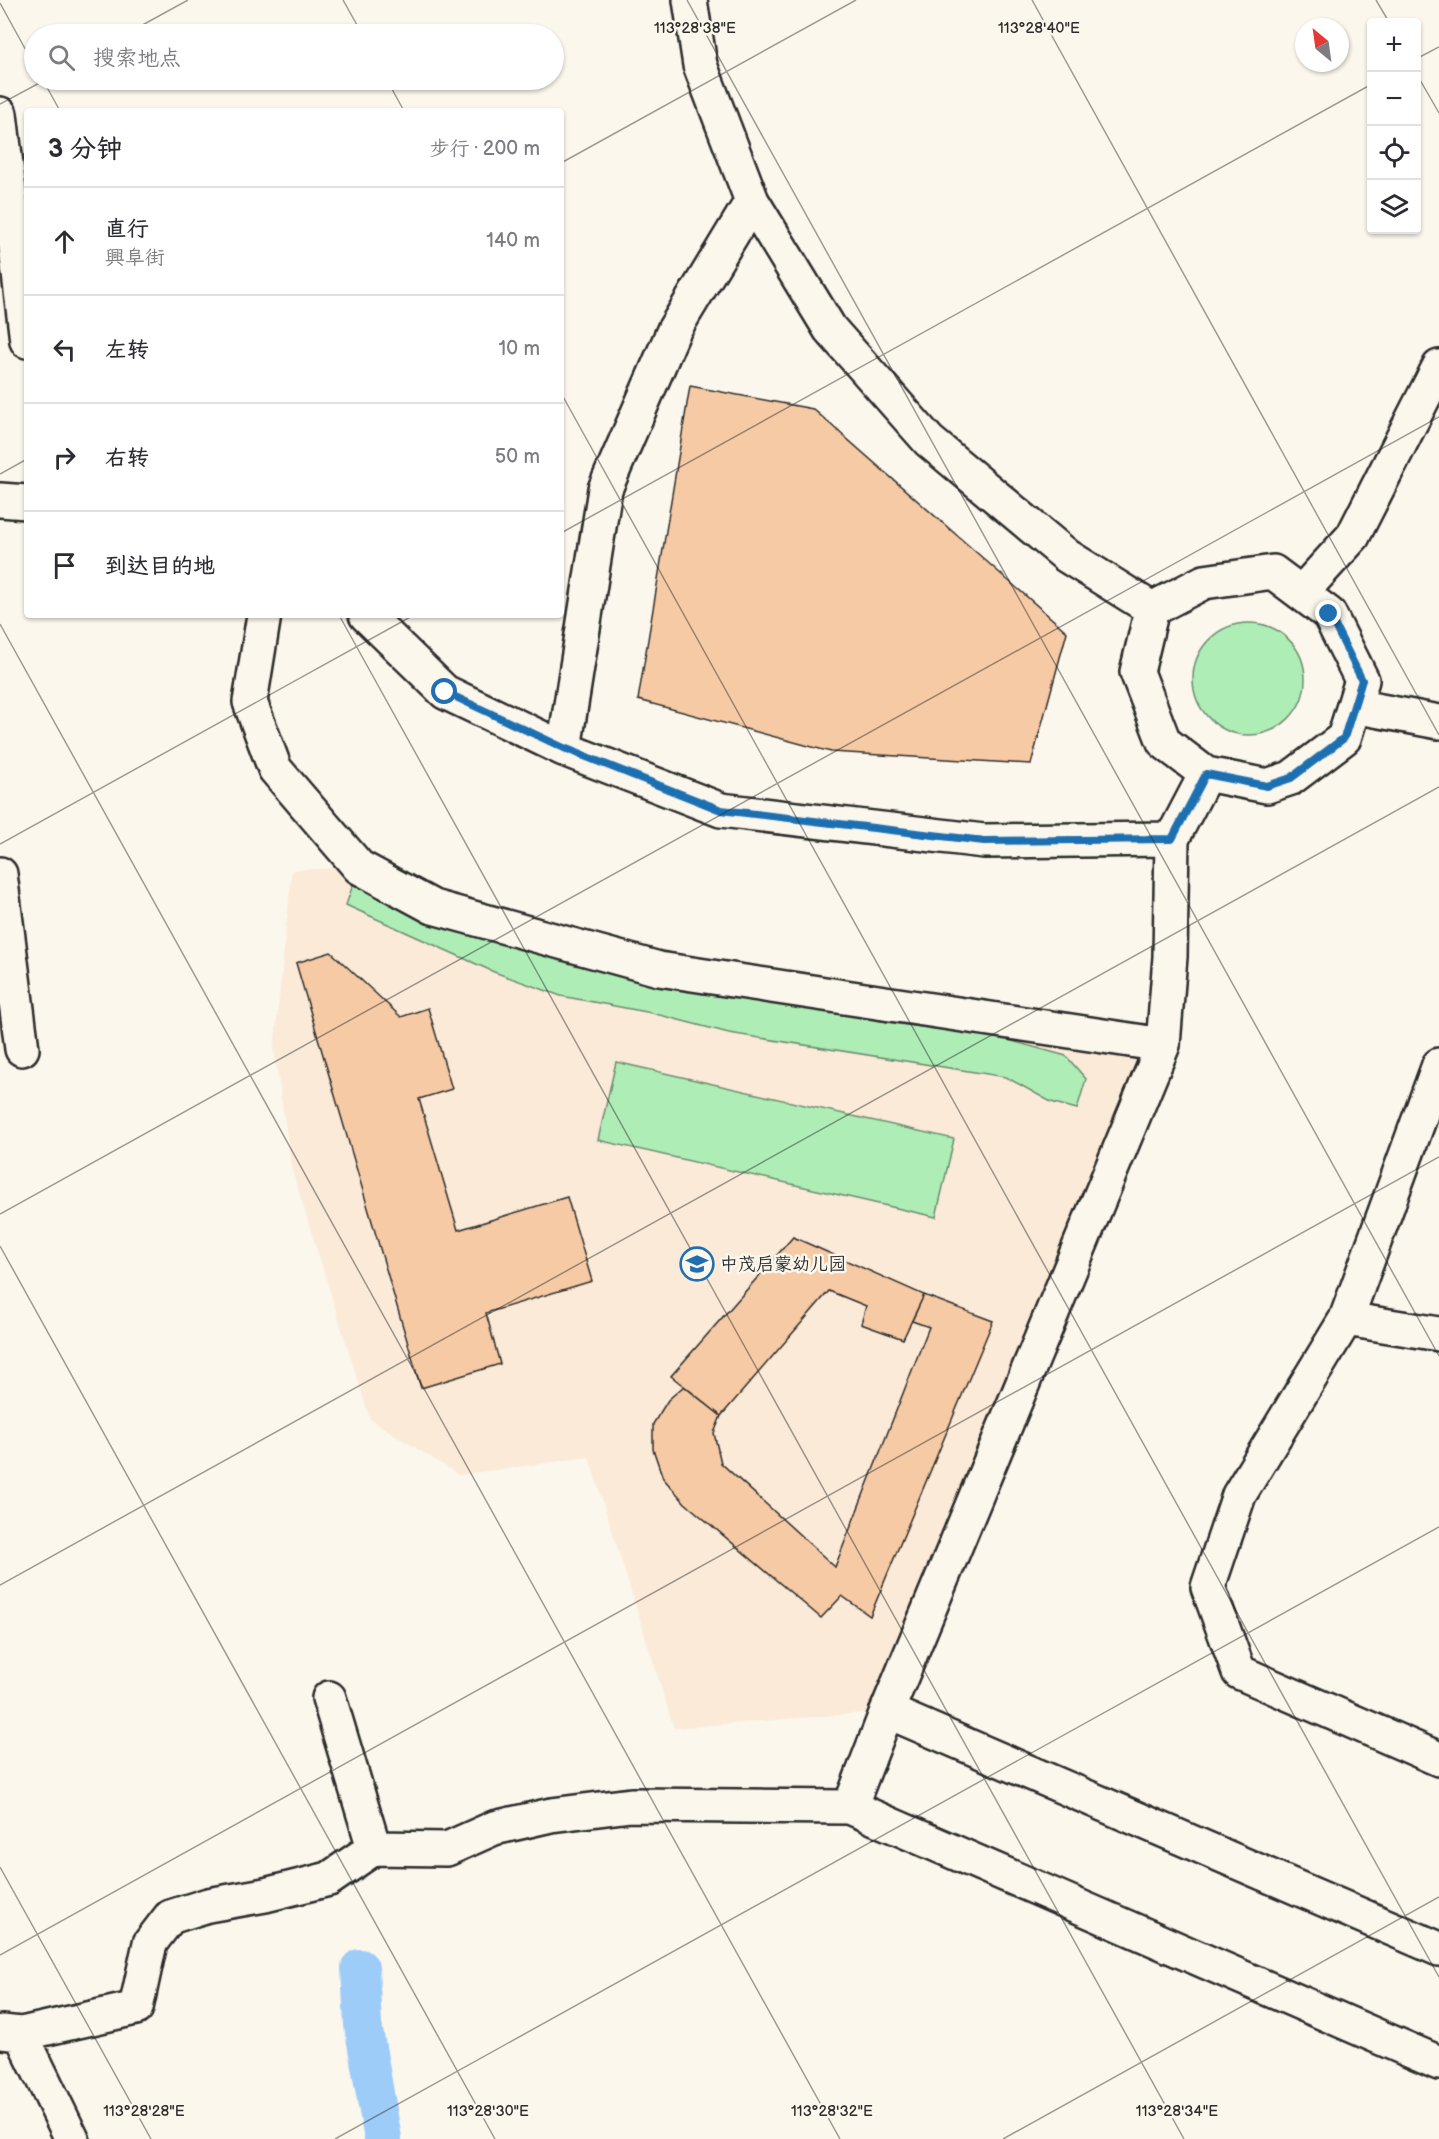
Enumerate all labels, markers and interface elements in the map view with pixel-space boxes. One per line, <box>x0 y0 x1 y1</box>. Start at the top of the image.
north arrow <box>1295 18 1349 72</box>
map controls <box>1367 18 1421 234</box>
button: + <box>1367 18 1421 72</box>
text: 113°28'38"E <box>654 19 736 38</box>
text: 113°28'40"E <box>998 19 1080 38</box>
search box <box>24 24 564 90</box>
icon: search <box>45 41 78 74</box>
text: 搜索地点 <box>93 45 181 72</box>
button: − <box>1367 72 1421 126</box>
button: locate <box>1367 126 1421 180</box>
text: 3 分钟 <box>48 134 122 165</box>
text: 步行 · 200 m <box>430 137 540 161</box>
button: layers <box>1367 180 1421 234</box>
text: 直行 <box>105 216 149 243</box>
icon: ahead <box>48 225 81 258</box>
text: 140 m <box>486 229 540 253</box>
text: 興阜街 <box>105 246 165 270</box>
icon: left <box>48 333 81 366</box>
text: 左转 <box>105 337 149 364</box>
text: 10 m <box>499 337 540 361</box>
icon: right <box>48 441 81 474</box>
text: 右转 <box>105 445 149 472</box>
text: 50 m <box>495 445 540 469</box>
icon: arrive <box>48 549 81 582</box>
text: 到达目的地 <box>105 553 215 580</box>
route end <box>1315 600 1341 626</box>
route start <box>431 678 457 704</box>
school or university icon: 中茂启蒙幼儿园 <box>679 1246 715 1282</box>
place label: 中茂启蒙幼儿园 <box>720 1254 846 1275</box>
text: 113°28'28"E <box>103 2102 185 2121</box>
text: 113°28'30"E <box>447 2102 529 2121</box>
text: 113°28'32"E <box>791 2102 873 2121</box>
text: 113°28'34"E <box>1136 2102 1218 2121</box>

